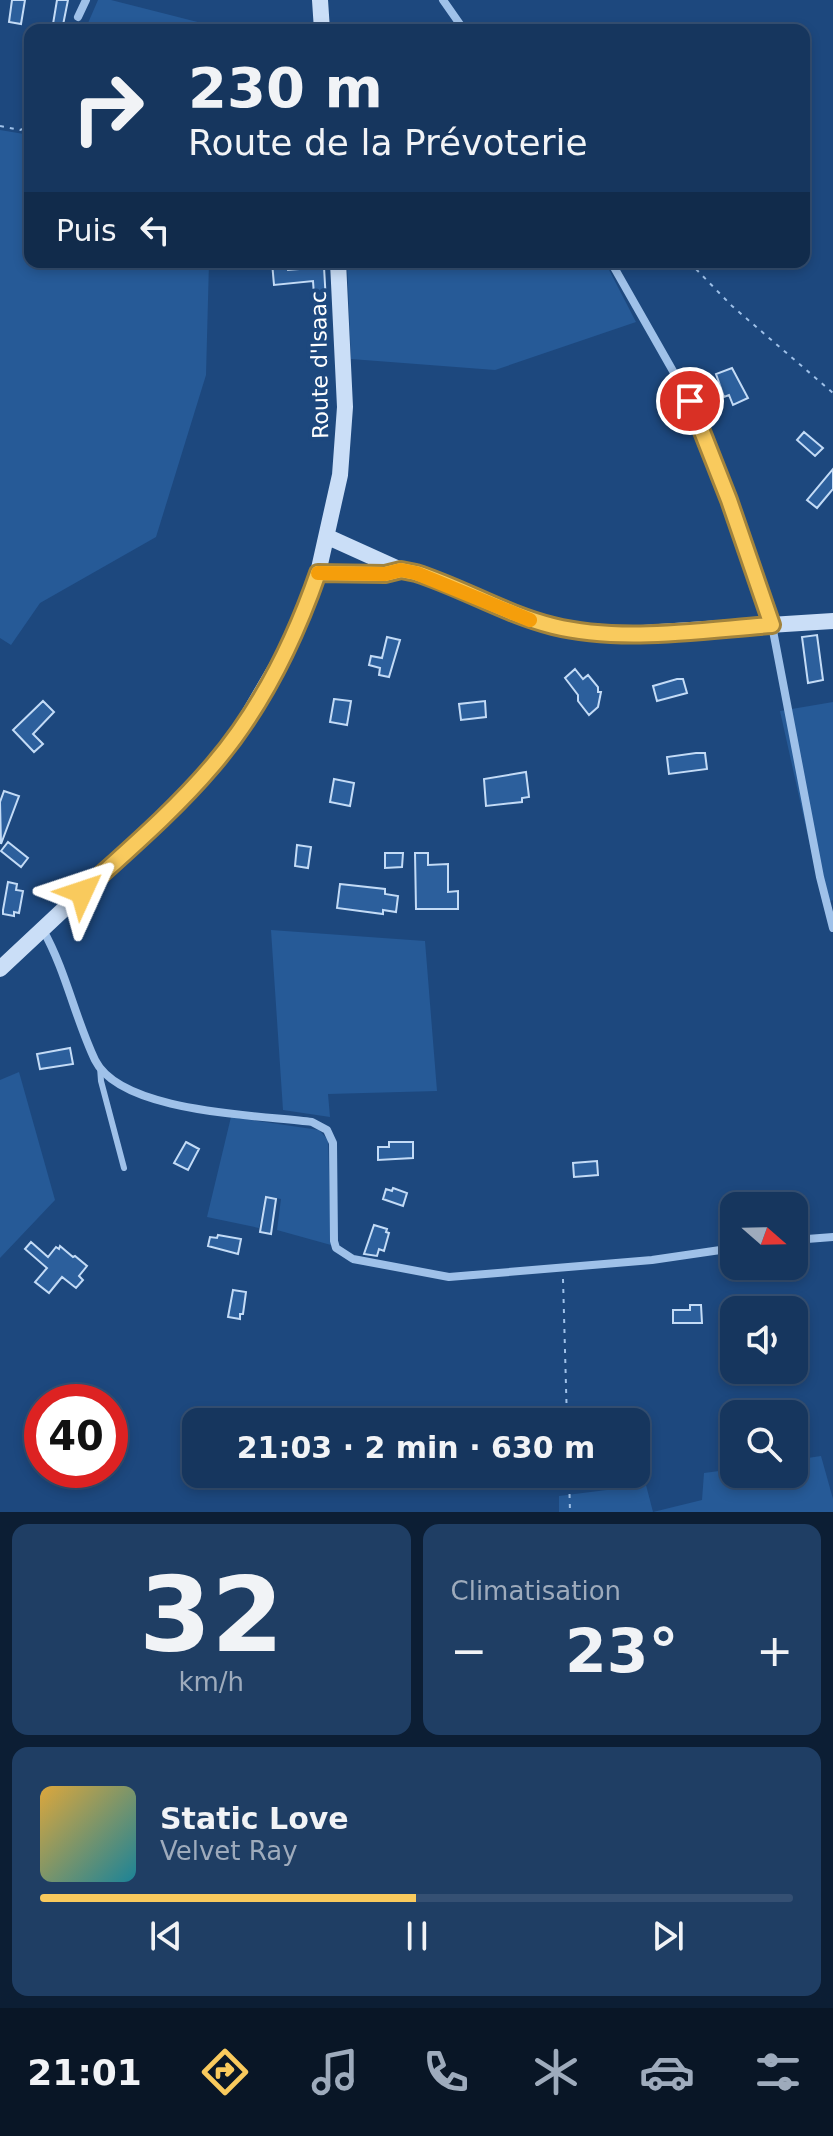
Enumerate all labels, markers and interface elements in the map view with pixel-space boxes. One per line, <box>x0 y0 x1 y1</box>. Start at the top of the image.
text: 230 m <box>188 55 383 120</box>
icon: right <box>56 56 160 160</box>
text: Route de la Prévoterie <box>188 122 588 163</box>
icon: left <box>133 208 177 252</box>
text: Puis <box>56 213 117 248</box>
street label: Route d'Isaac <box>306 291 333 439</box>
pin <box>656 367 724 435</box>
icon: arrive <box>668 379 712 423</box>
position arrow <box>40 850 124 934</box>
north arrow <box>720 1192 808 1280</box>
map controls <box>720 1192 808 1488</box>
button: sound <box>720 1296 808 1384</box>
speed limit sign: 40 <box>24 1384 128 1488</box>
button: search <box>720 1400 808 1488</box>
text: 21:03 · 2 min · 630 m <box>237 1430 595 1465</box>
text: 32 <box>139 1554 284 1676</box>
text: Climatisation <box>451 1576 621 1606</box>
text: 23° <box>565 1616 679 1686</box>
text: − <box>451 1625 487 1676</box>
text: + <box>756 1625 793 1676</box>
text: km/h <box>178 1667 244 1697</box>
text: Static Love <box>160 1801 349 1836</box>
text: Velvet Ray <box>160 1836 298 1866</box>
icon: previous <box>144 1914 188 1958</box>
icon: pause <box>395 1914 439 1958</box>
icon: next <box>646 1914 690 1958</box>
icon: directions <box>197 2044 253 2100</box>
icon: music <box>307 2044 363 2100</box>
icon: phone <box>418 2044 474 2100</box>
icon: climate <box>528 2044 584 2100</box>
icon: car <box>639 2044 695 2100</box>
icon: filters <box>750 2044 806 2100</box>
text: 21:01 <box>27 2052 142 2093</box>

